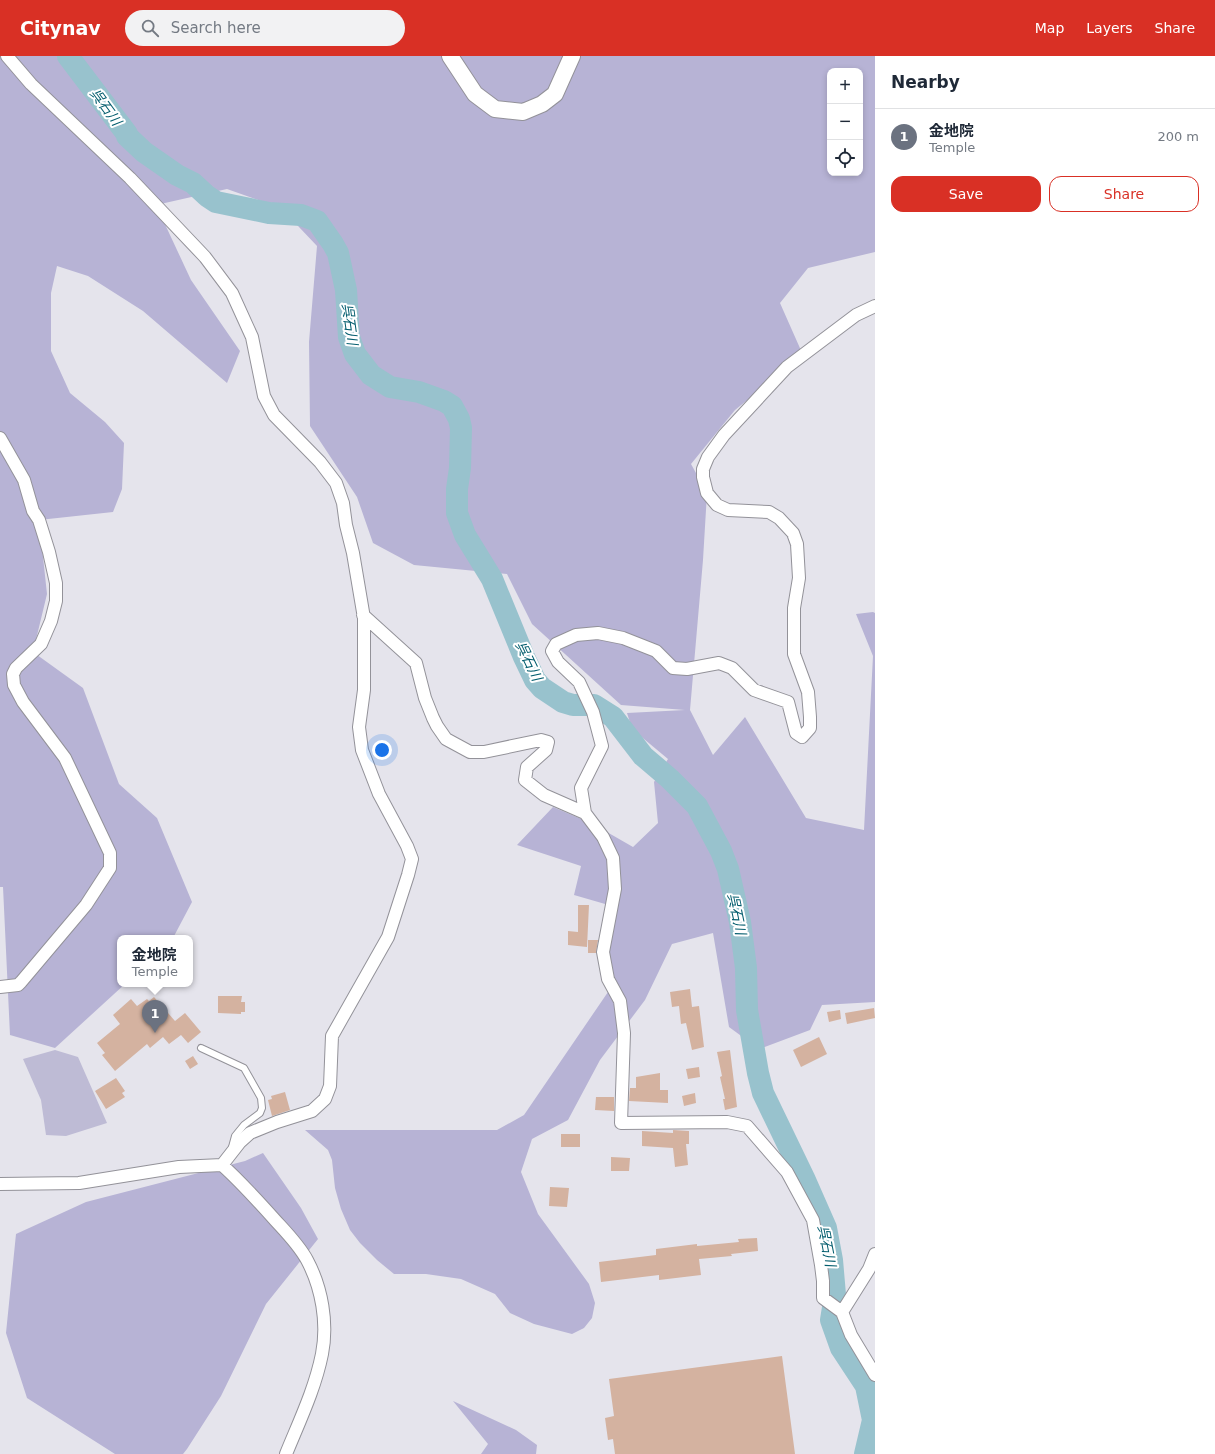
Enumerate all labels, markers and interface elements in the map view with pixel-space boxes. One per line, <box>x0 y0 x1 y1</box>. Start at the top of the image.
search box <box>125 10 405 46</box>
text: Citynav <box>20 17 101 39</box>
icon: search <box>139 17 161 39</box>
text: Search here <box>171 19 261 37</box>
text: Map <box>1035 20 1064 36</box>
text: Layers <box>1086 20 1133 36</box>
text: Share <box>1155 20 1195 36</box>
map controls <box>827 68 863 176</box>
button: + <box>827 68 863 104</box>
text: Nearby <box>891 72 960 92</box>
water label: 呉石川 <box>87 85 126 130</box>
button: − <box>827 104 863 140</box>
text: 金地院 <box>929 122 974 140</box>
text: 1 <box>899 129 909 144</box>
text: 200 m <box>1157 129 1199 144</box>
button: locate <box>827 140 863 176</box>
text: Temple <box>929 140 975 155</box>
button: Save <box>891 176 1041 212</box>
button: Share <box>1049 176 1199 212</box>
water label: 呉石川 <box>339 302 361 348</box>
water label: 呉石川 <box>513 639 546 685</box>
your location <box>372 740 392 760</box>
water label: 呉石川 <box>725 892 750 938</box>
popup <box>117 935 193 987</box>
text: 金地院 <box>132 946 177 964</box>
text: Temple <box>132 964 178 979</box>
pin: 1 <box>142 1000 168 1033</box>
water label: 呉石川 <box>815 1224 839 1270</box>

